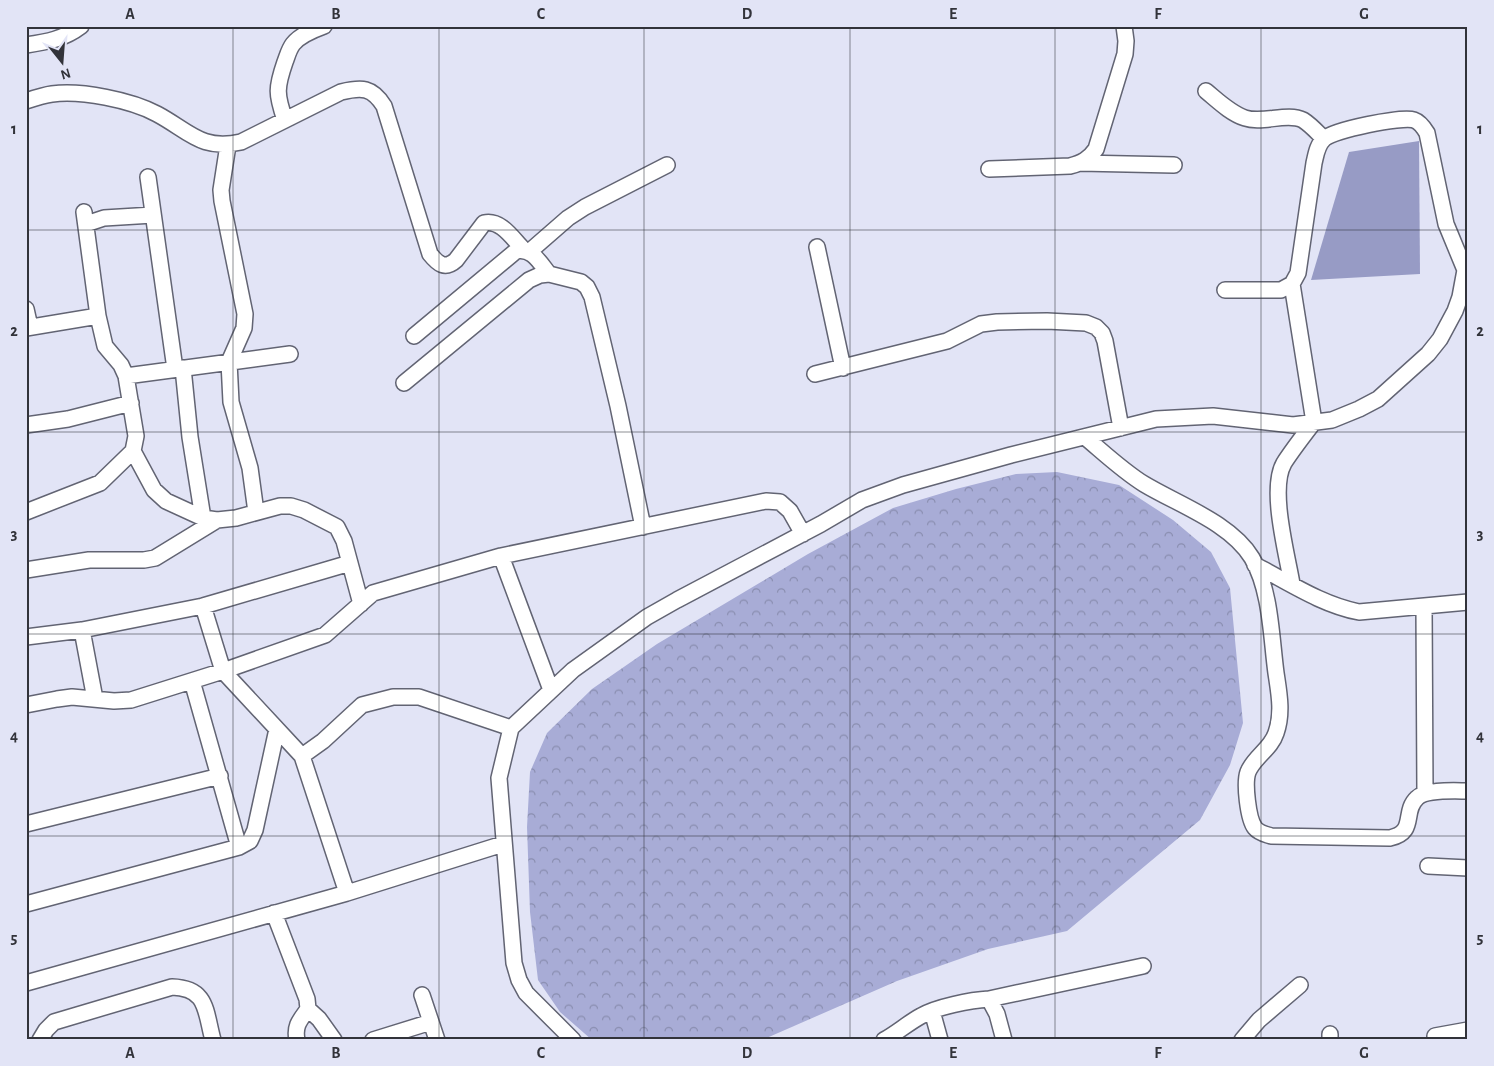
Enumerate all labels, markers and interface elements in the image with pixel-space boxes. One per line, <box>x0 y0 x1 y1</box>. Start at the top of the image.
text: A <box>125 6 135 22</box>
text: B <box>331 6 341 22</box>
text: C <box>537 6 546 22</box>
text: D <box>742 6 753 22</box>
text: E <box>949 6 957 22</box>
text: F <box>1154 6 1162 22</box>
text: G <box>1359 6 1369 22</box>
north arrow <box>38 38 88 88</box>
text: N <box>59 65 72 82</box>
text: 1 <box>11 121 17 137</box>
text: 1 <box>1477 121 1483 137</box>
text: 2 <box>10 323 18 339</box>
text: 2 <box>1476 323 1484 339</box>
text: 3 <box>11 526 18 542</box>
text: 3 <box>1477 526 1484 542</box>
text: 4 <box>10 728 18 744</box>
text: 4 <box>1476 728 1484 744</box>
text: 5 <box>11 930 18 946</box>
text: 5 <box>1477 930 1484 946</box>
text: A <box>125 1045 135 1061</box>
text: B <box>331 1045 341 1061</box>
text: C <box>537 1045 546 1061</box>
text: D <box>742 1045 753 1061</box>
text: E <box>949 1045 957 1061</box>
text: F <box>1154 1045 1162 1061</box>
text: G <box>1359 1045 1369 1061</box>

